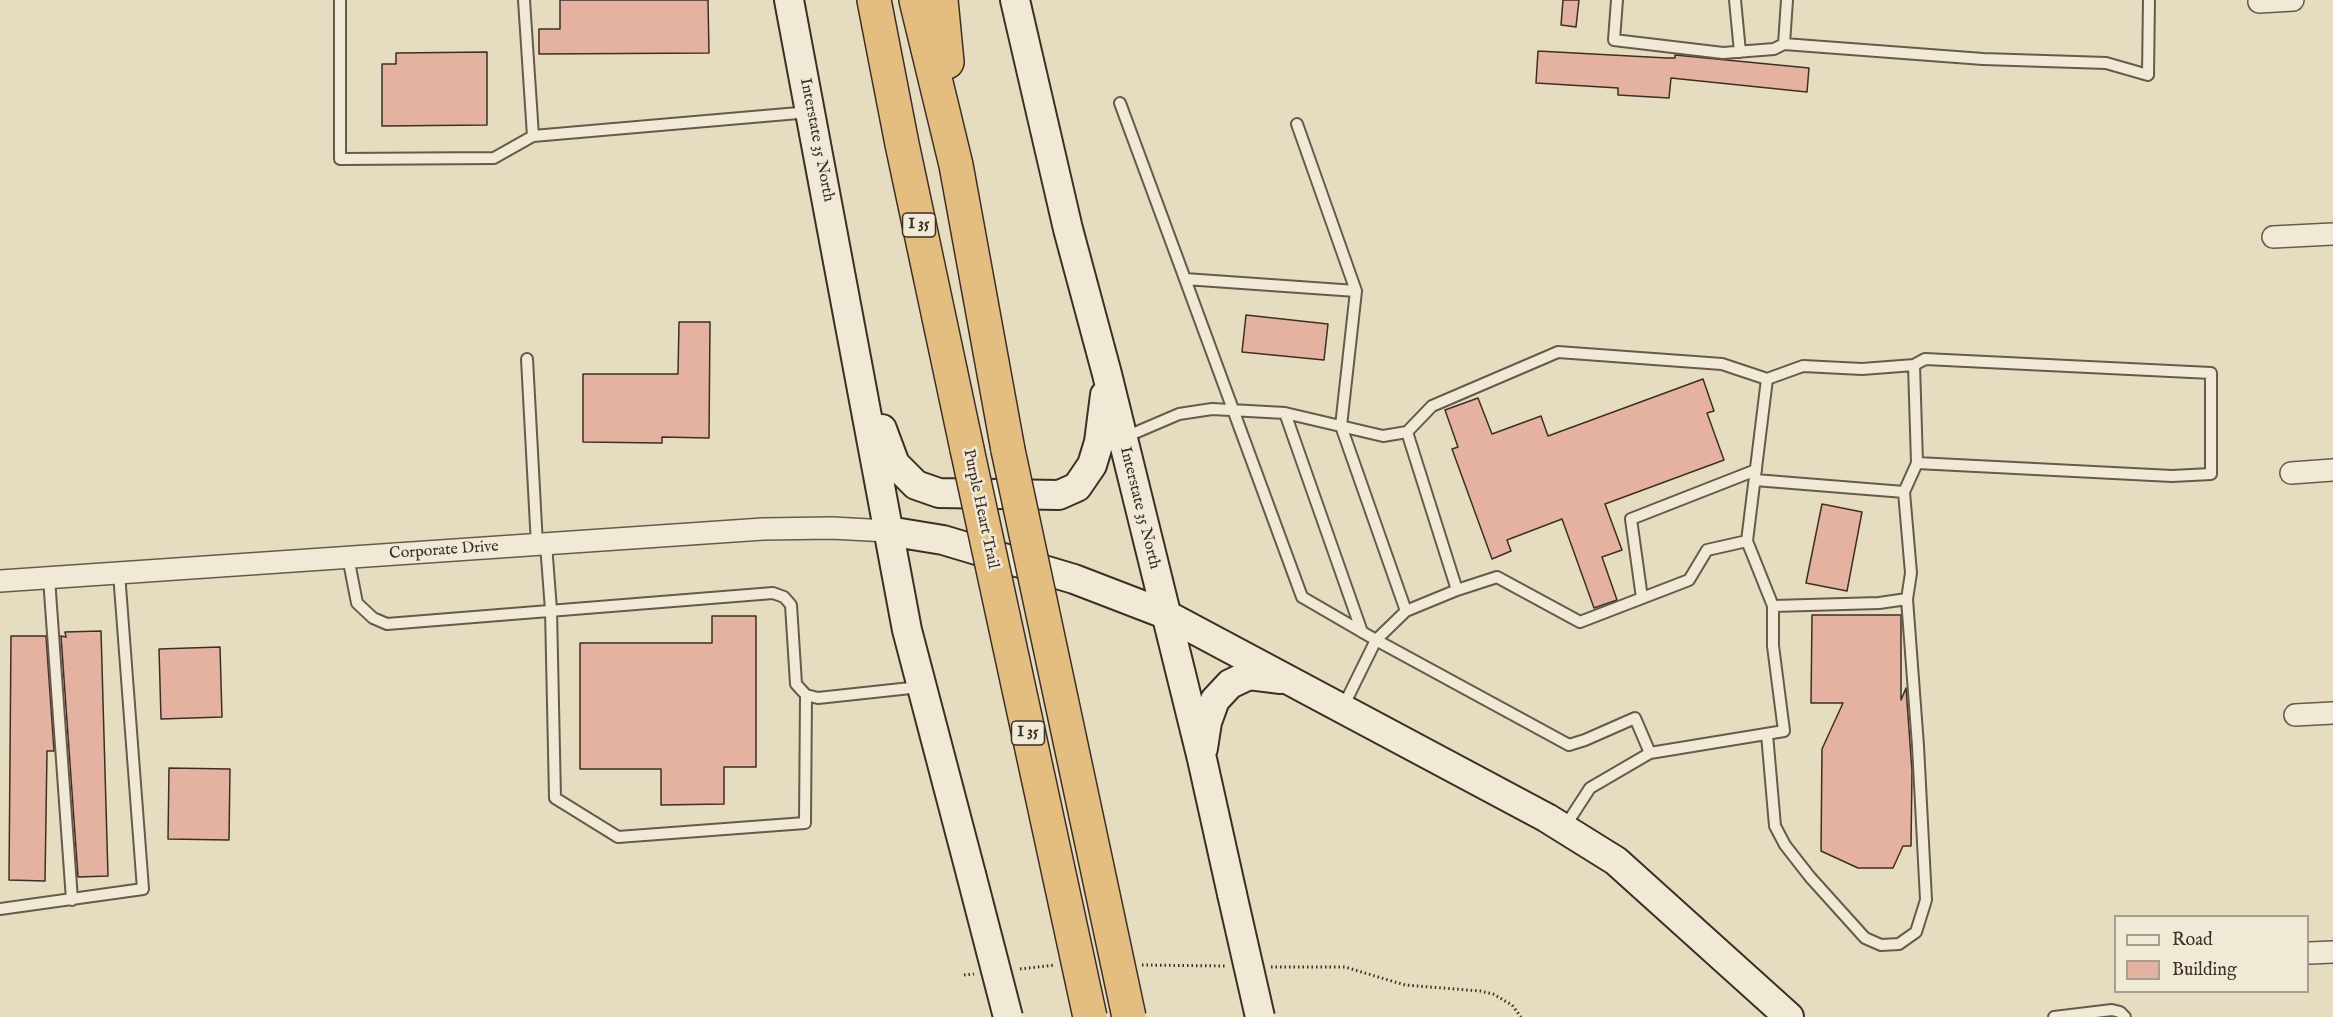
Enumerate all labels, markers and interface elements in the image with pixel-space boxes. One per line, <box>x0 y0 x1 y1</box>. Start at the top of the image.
street label: Interstate 35 North <box>795 77 837 203</box>
road number: I 35 <box>902 213 936 237</box>
street label: Interstate 35 North <box>1114 445 1164 571</box>
street label: Purple Heart Trail <box>958 447 1002 571</box>
street label: Corporate Drive <box>389 538 499 564</box>
road number: I 35 <box>1012 721 1044 745</box>
legend <box>2114 915 2309 993</box>
text: Road <box>2172 929 2213 952</box>
text: Building <box>2172 959 2237 982</box>

